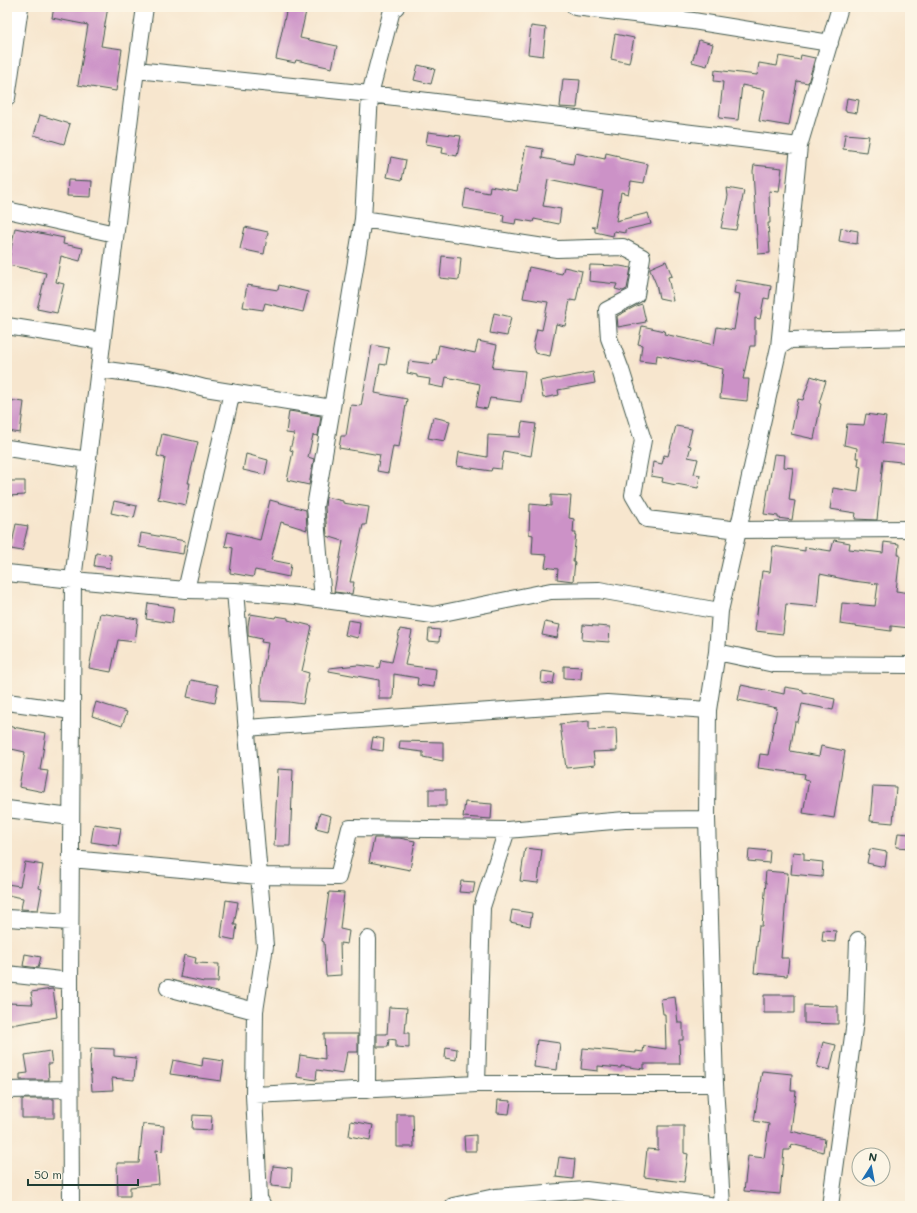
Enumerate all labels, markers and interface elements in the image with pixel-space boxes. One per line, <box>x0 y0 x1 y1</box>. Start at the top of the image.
north arrow <box>851 1147 891 1187</box>
text: N <box>867 1149 879 1165</box>
scale bar <box>28 1161 138 1187</box>
text: 50 m <box>34 1166 62 1182</box>

